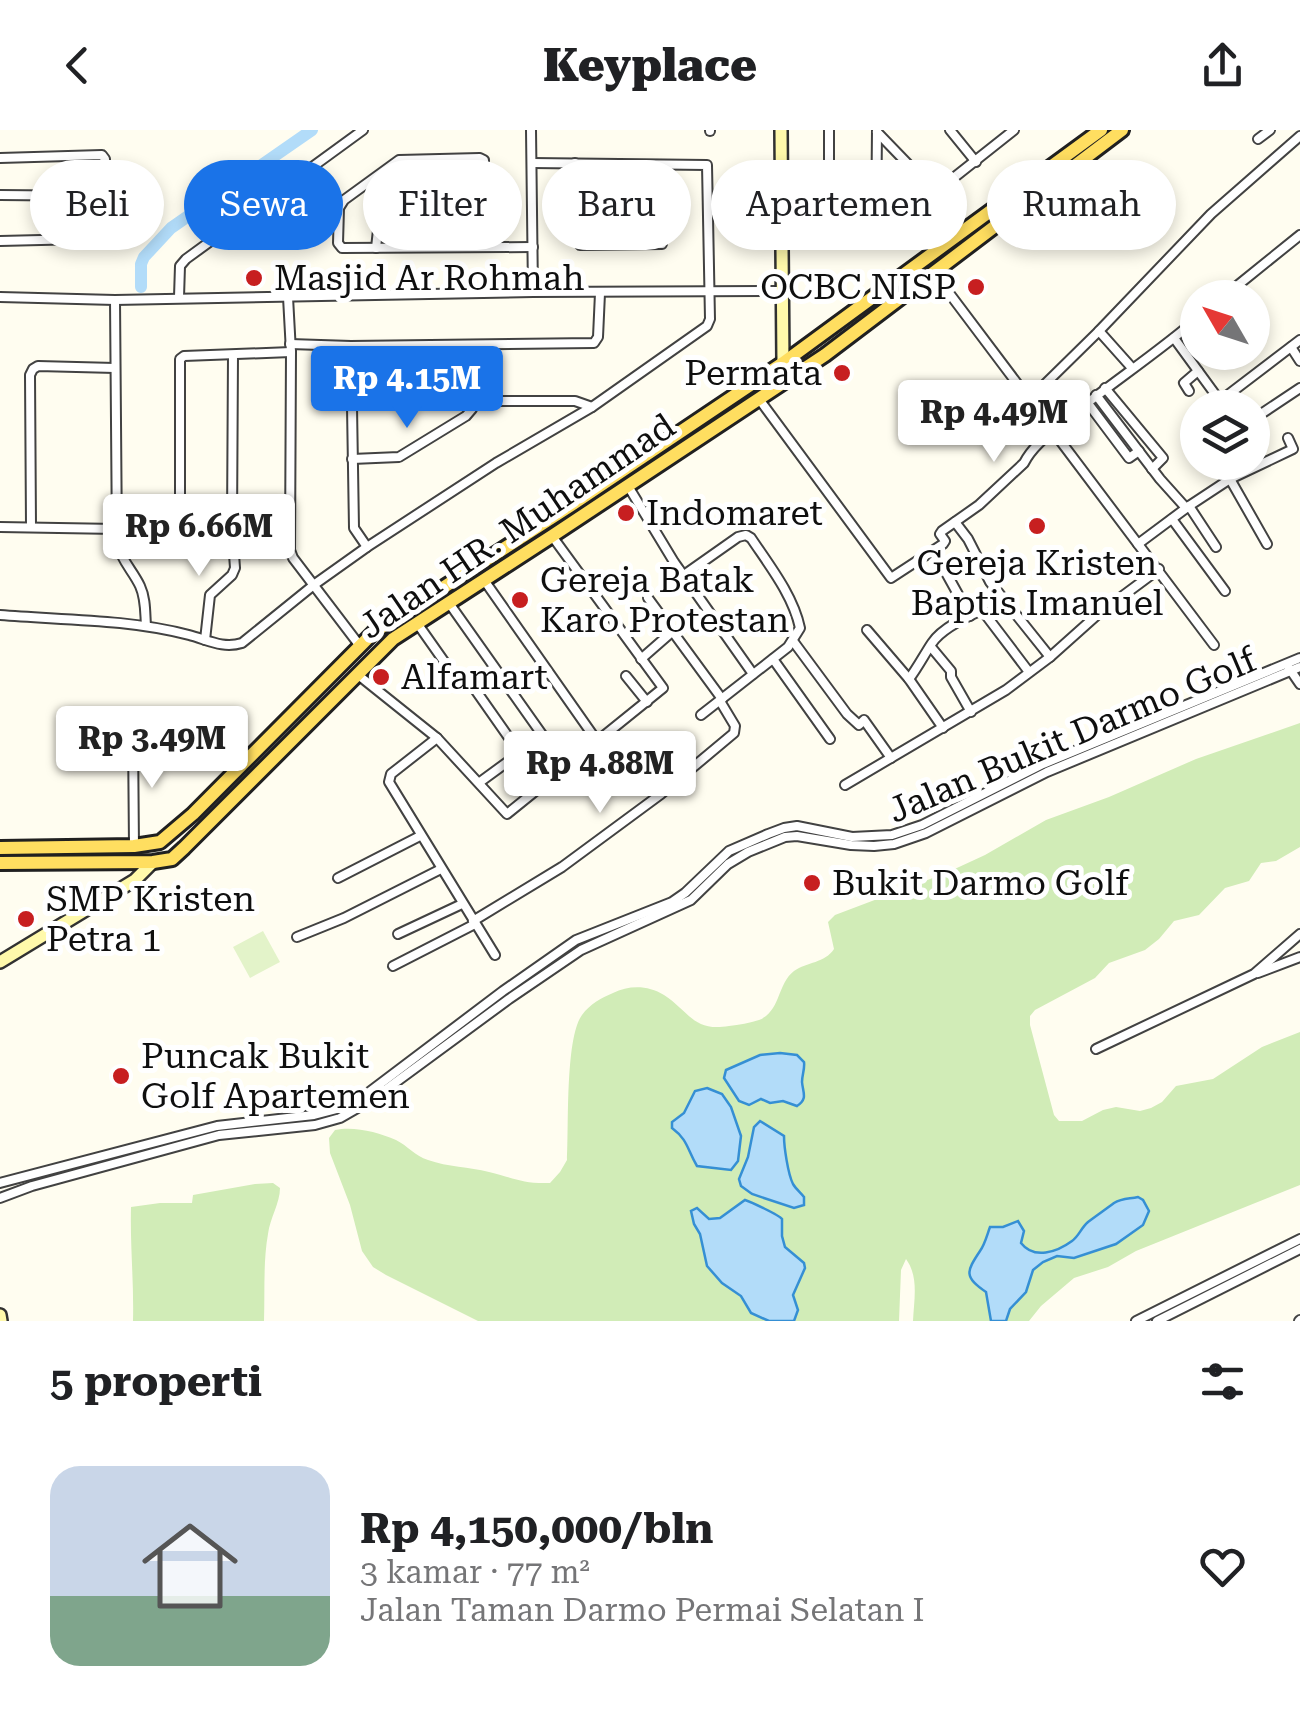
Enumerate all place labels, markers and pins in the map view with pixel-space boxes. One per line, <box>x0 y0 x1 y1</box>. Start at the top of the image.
place label: Masjid Ar Rohmah <box>274 258 585 299</box>
marker: Masjid Ar Rohmah <box>243 267 265 289</box>
place label: OCBC NISP <box>760 267 956 308</box>
marker: OCBC NISP <box>965 276 987 298</box>
pin: Rp 4.15M <box>304 346 510 431</box>
place label: Permata <box>684 353 822 394</box>
marker: Permata <box>831 362 853 384</box>
pin: Rp 4.49M <box>891 380 1097 465</box>
place label: Indomaret <box>646 493 823 534</box>
pin: Rp 6.66M <box>96 494 302 579</box>
marker: Indomaret <box>615 502 637 524</box>
marker: Gereja Kristen Baptis Imanuel <box>1026 515 1048 537</box>
place label: Gereja Kristen Baptis Imanuel <box>911 543 1164 624</box>
place label: Gereja Batak Karo Protestan <box>540 560 789 641</box>
marker: Gereja Batak Karo Protestan <box>509 589 531 611</box>
place label: Alfamart <box>401 657 548 698</box>
marker: Alfamart <box>370 666 392 688</box>
pin: Rp 3.49M <box>49 706 255 791</box>
pin: Rp 4.88M <box>497 731 703 816</box>
place label: Bukit Darmo Golf <box>832 863 1130 904</box>
marker: Bukit Darmo Golf <box>801 872 823 894</box>
place label: SMP Kristen Petra 1 <box>46 879 255 960</box>
marker: SMP Kristen Petra 1 <box>15 908 37 930</box>
place label: Puncak Bukit Golf Apartemen <box>141 1036 410 1117</box>
marker: Puncak Bukit Golf Apartemen <box>110 1065 132 1087</box>

